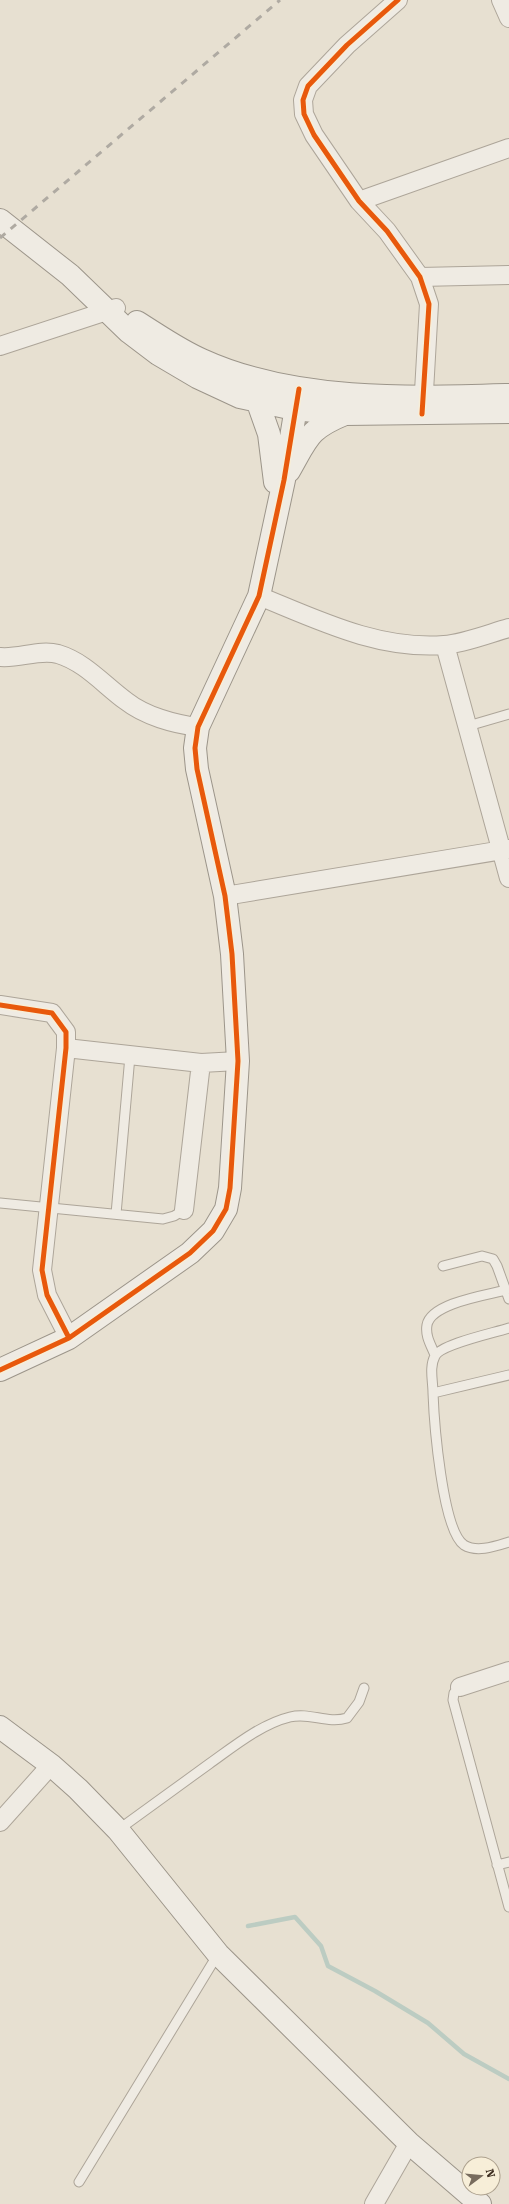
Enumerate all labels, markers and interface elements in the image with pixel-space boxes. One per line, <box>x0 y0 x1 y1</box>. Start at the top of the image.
north arrow <box>461 2156 501 2196</box>
text: N <box>483 2168 498 2180</box>

